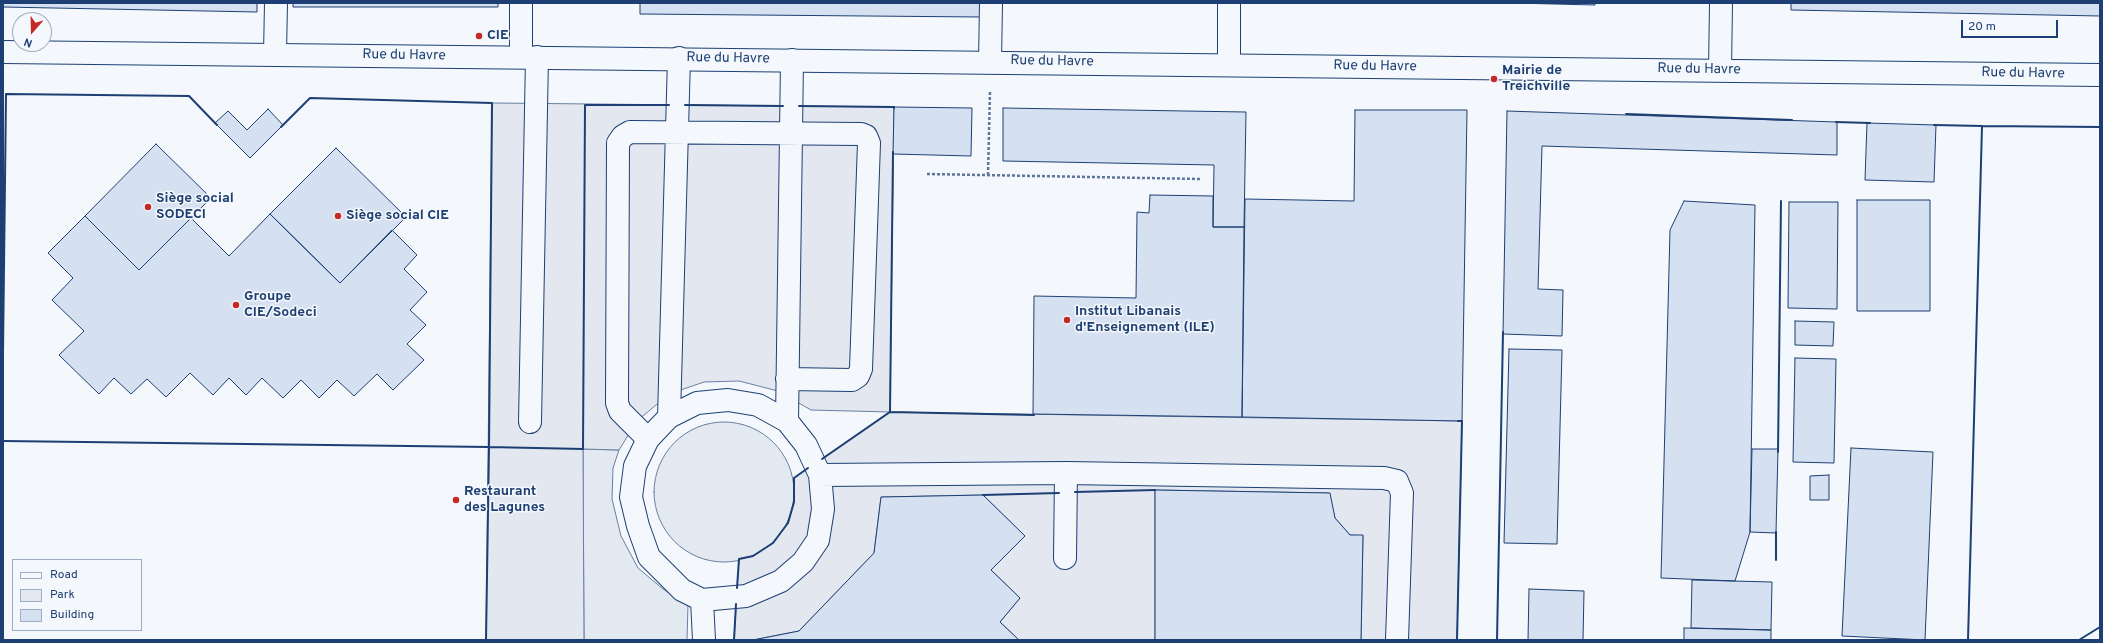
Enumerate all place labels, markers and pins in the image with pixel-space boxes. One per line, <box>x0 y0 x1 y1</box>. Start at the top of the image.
place label: CIE <box>487 28 509 44</box>
marker: CIE <box>474 31 484 41</box>
place label: Mairie de Treichville <box>1502 63 1570 96</box>
marker: Mairie de Treichville <box>1489 74 1499 84</box>
place label: Siège social SODECI <box>156 191 234 224</box>
marker: Siège social SODECI <box>143 202 153 212</box>
place label: Siège social CIE <box>346 208 449 224</box>
marker: Siège social CIE <box>333 211 343 221</box>
place label: Groupe CIE/Sodeci <box>244 289 317 322</box>
marker: Groupe CIE/Sodeci <box>231 300 241 310</box>
place label: Institut Libanais d'Enseignement (ILE) <box>1075 304 1215 336</box>
marker: Institut Libanais d'Enseignement (ILE) <box>1062 315 1072 325</box>
place label: Restaurant des Lagunes <box>464 484 545 516</box>
marker: Restaurant des Lagunes <box>451 495 461 505</box>

